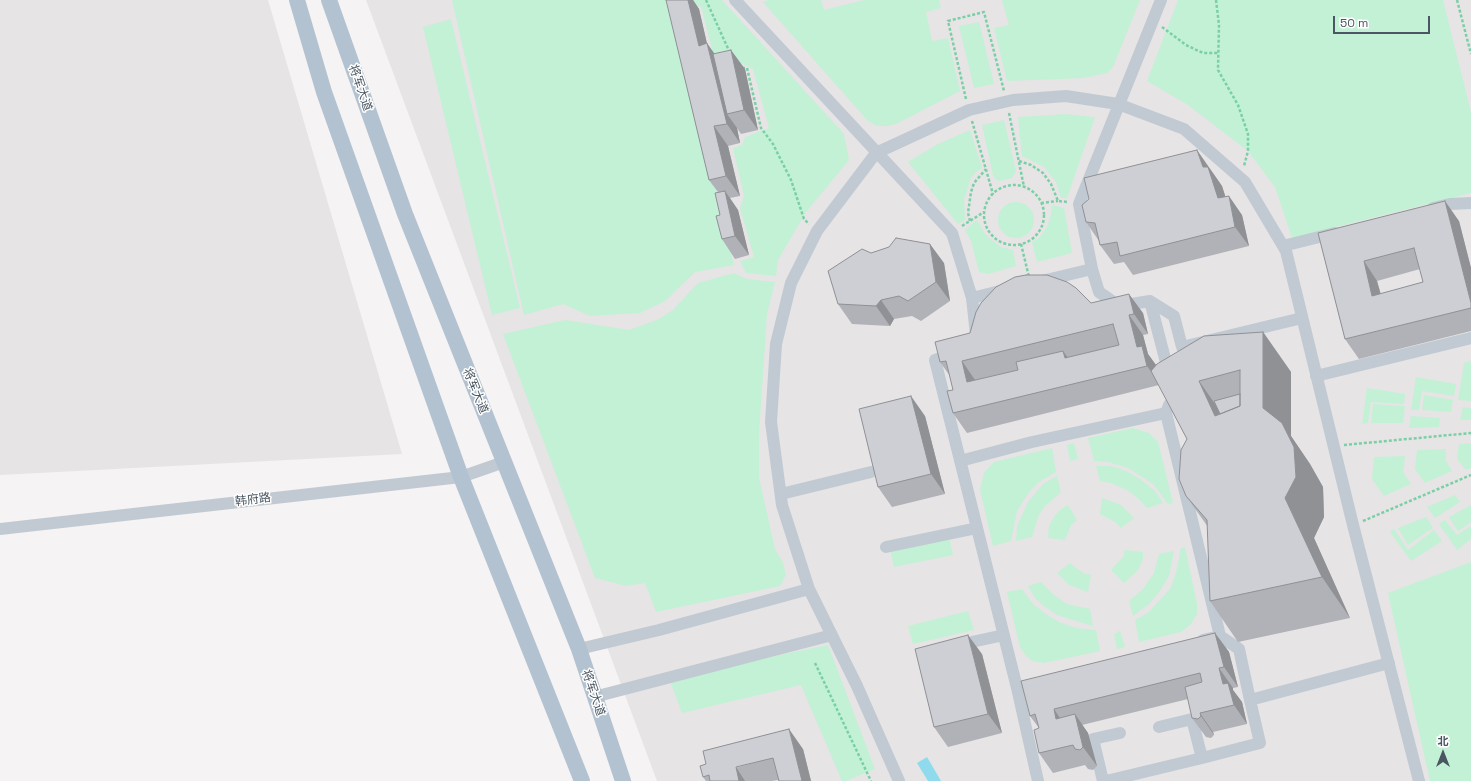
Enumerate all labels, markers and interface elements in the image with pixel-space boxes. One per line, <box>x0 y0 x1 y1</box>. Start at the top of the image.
scale bar <box>1335 8 1432 34</box>
text: 50 m <box>1340 15 1368 31</box>
street label: 将军大道 <box>345 63 375 113</box>
street label: 将军大道 <box>459 366 491 416</box>
street label: 韩府路 <box>234 491 272 509</box>
street label: 将军大道 <box>578 668 608 718</box>
north arrow <box>1423 733 1463 773</box>
text: 北 <box>1438 734 1449 748</box>

